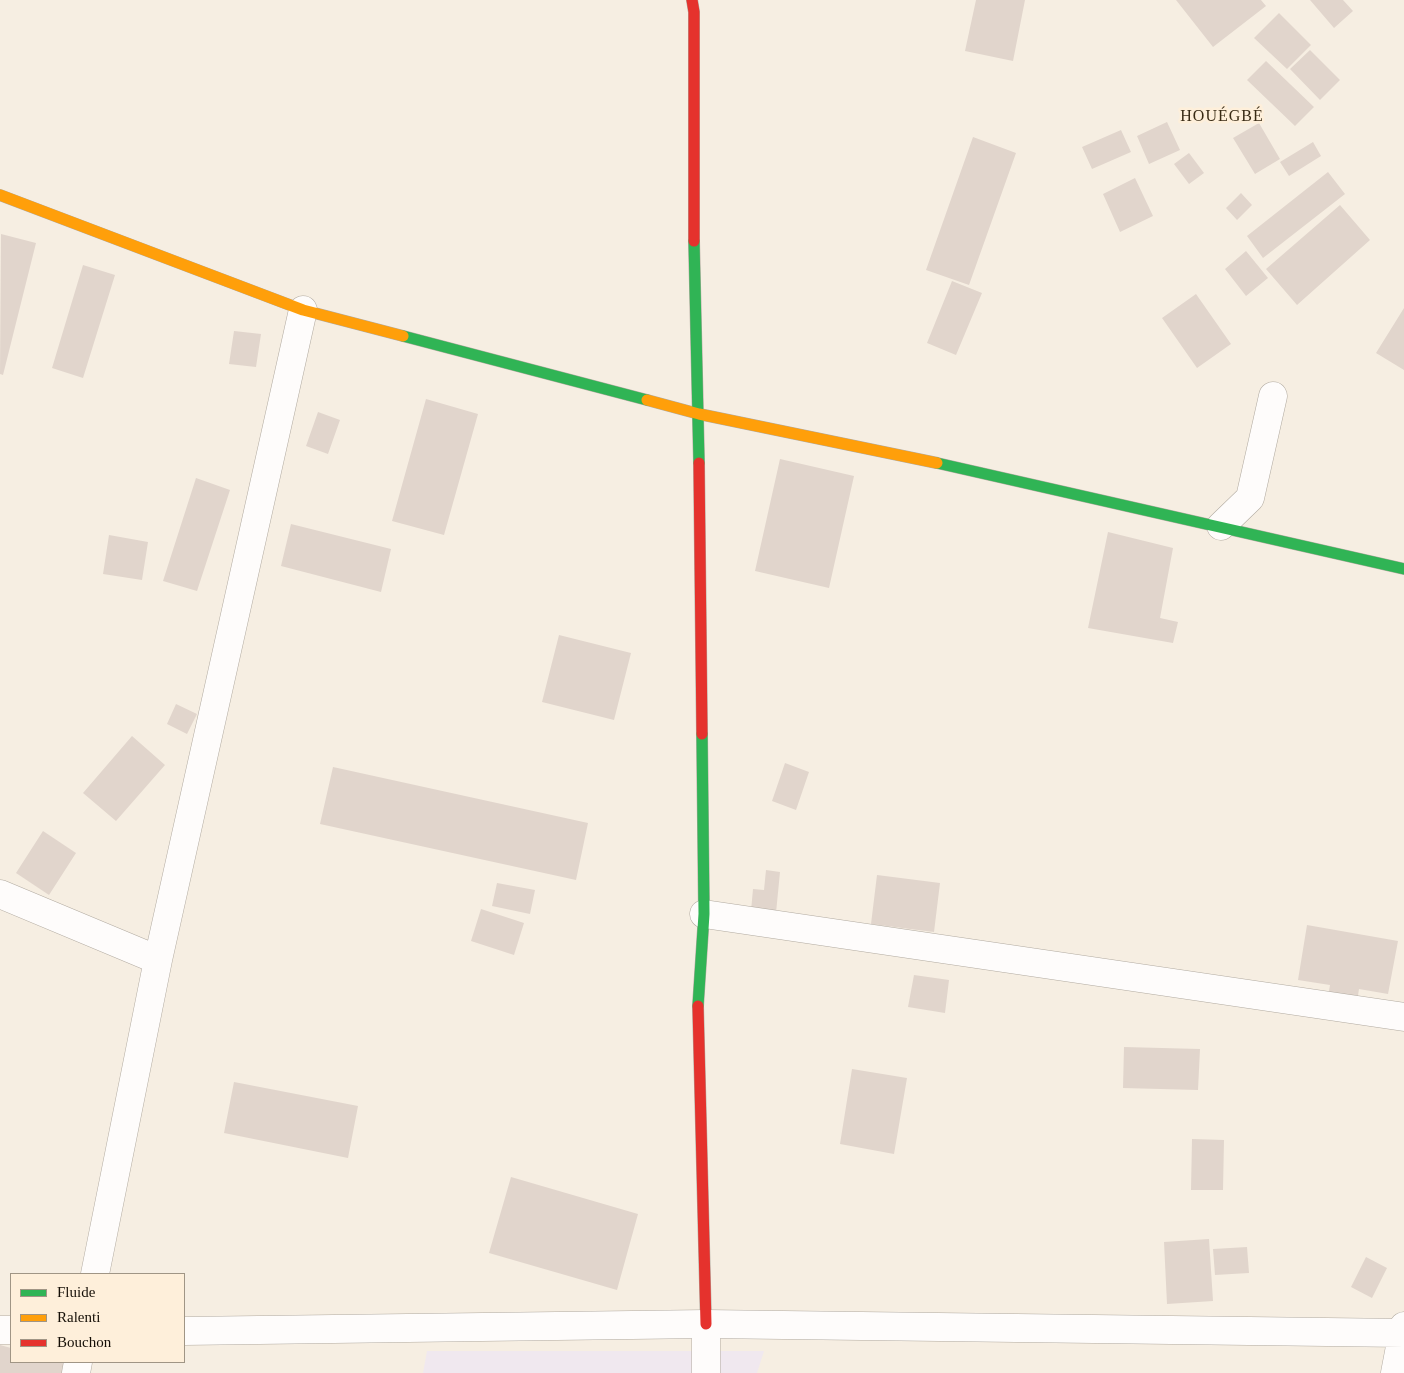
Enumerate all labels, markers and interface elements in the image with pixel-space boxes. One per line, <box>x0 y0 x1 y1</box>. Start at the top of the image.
district label: HOUÉGBÉ <box>1179 107 1265 127</box>
legend <box>10 1273 185 1363</box>
text: Fluide <box>57 1284 95 1300</box>
text: Ralenti <box>57 1309 100 1325</box>
text: Bouchon <box>57 1334 111 1350</box>

